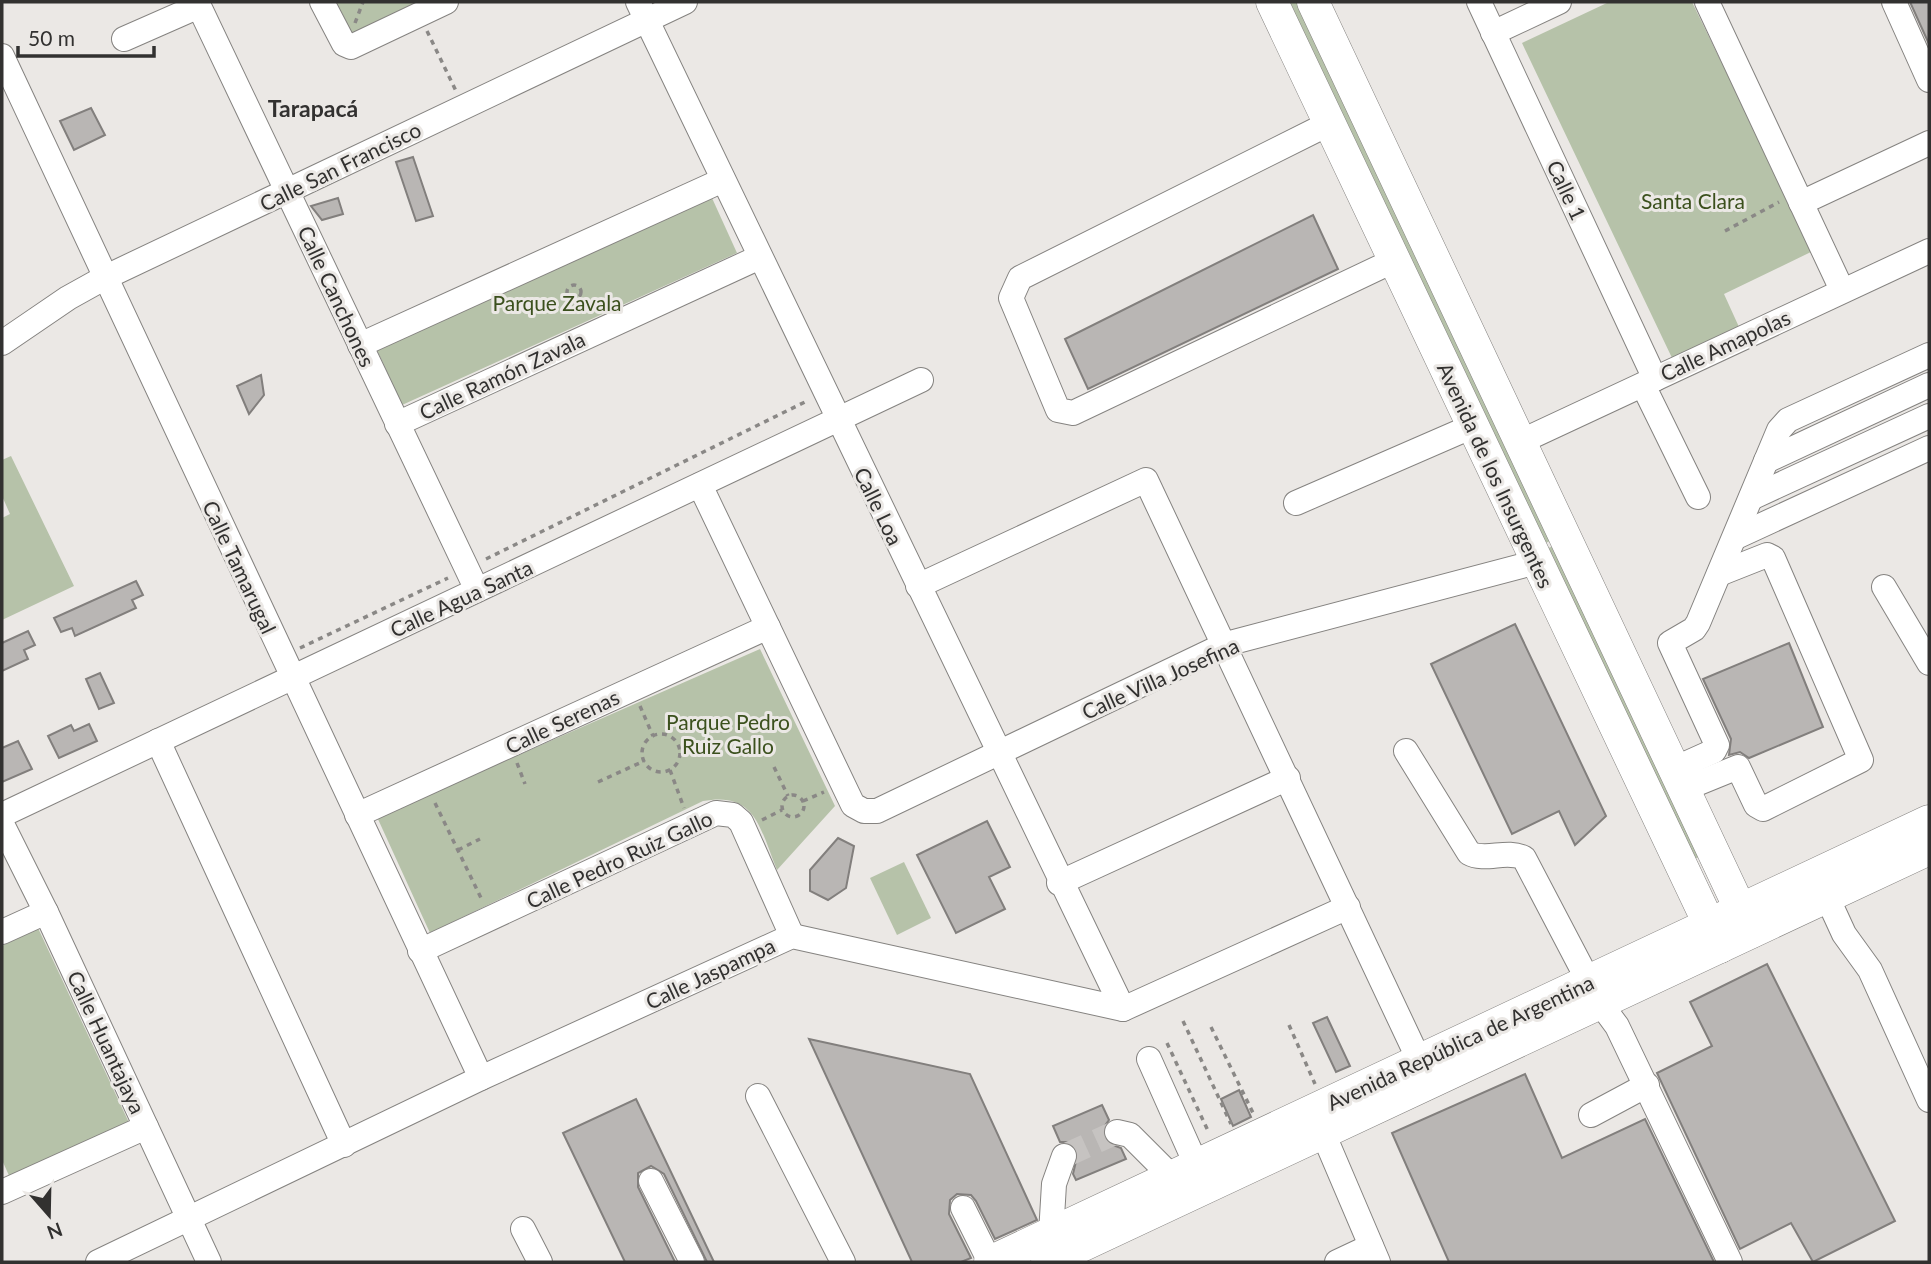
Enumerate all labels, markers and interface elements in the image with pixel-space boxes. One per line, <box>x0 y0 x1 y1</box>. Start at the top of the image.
scale bar <box>18 14 154 58</box>
text: 50 m <box>28 25 75 50</box>
district label: Tarapacá <box>268 94 358 122</box>
street label: Calle San Francisco <box>255 116 425 216</box>
street label: Calle 1 <box>1542 156 1592 224</box>
park label: Santa Clara <box>1641 188 1745 213</box>
street label: Calle Canchones <box>293 222 381 370</box>
park label: Parque Zavala <box>492 290 622 315</box>
street label: Calle Amapolas <box>1656 304 1794 386</box>
street label: Calle Ramón Zavala <box>415 326 589 424</box>
street label: Avenida de los Insurgentes <box>1433 358 1559 592</box>
street label: Calle Loa <box>850 463 908 549</box>
street label: Calle Tamarugal <box>198 496 282 638</box>
street label: Calle Agua Santa <box>386 554 536 642</box>
street label: Calle Villa Josefina <box>1078 632 1242 724</box>
street label: Calle Serenas <box>501 684 623 758</box>
park label: Parque Pedro Ruiz Gallo <box>666 709 790 758</box>
street label: Calle Pedro Ruiz Gallo <box>522 805 716 913</box>
street label: Calle Jaspampa <box>641 932 779 1014</box>
street label: Calle Huantajaya <box>63 967 151 1117</box>
street label: Avenida República de Argentina <box>1323 969 1597 1115</box>
north arrow <box>14 1180 84 1250</box>
text: N <box>44 1218 66 1245</box>

